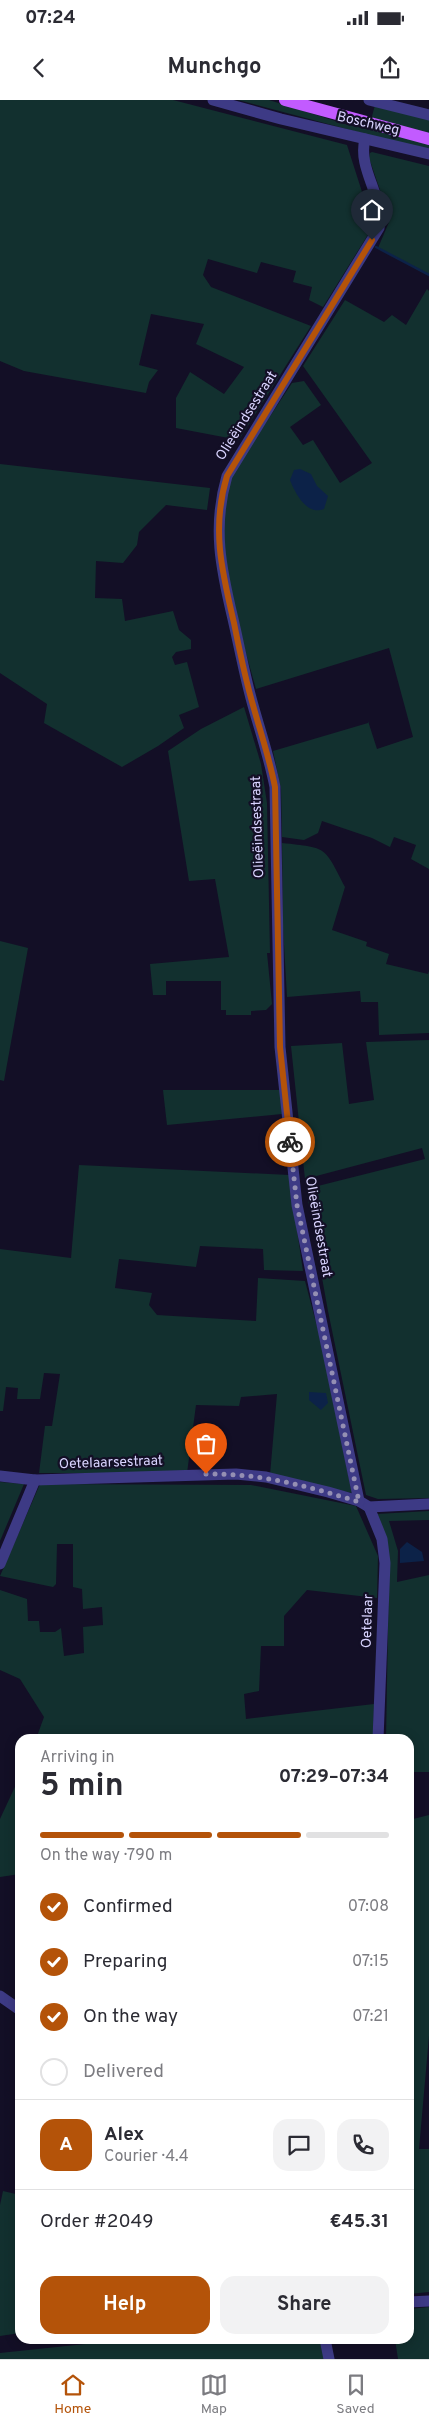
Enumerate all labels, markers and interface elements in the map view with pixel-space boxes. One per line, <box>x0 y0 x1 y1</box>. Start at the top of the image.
text: 07:24 <box>25 6 76 30</box>
icon: back <box>25 54 53 82</box>
text: Munchgo <box>168 54 262 81</box>
icon: share <box>376 54 404 82</box>
street label: Boschweg <box>335 109 401 139</box>
pin <box>351 189 393 240</box>
icon: home <box>358 196 386 224</box>
street label: Olieëindsestraat <box>213 368 281 464</box>
street label: Olieëindsestraat <box>248 776 268 878</box>
courier <box>265 1117 315 1167</box>
icon: bike <box>276 1128 304 1156</box>
street label: Olieëindsestraat <box>301 1175 335 1279</box>
pin <box>185 1423 227 1474</box>
icon: bag <box>192 1430 220 1458</box>
street label: Oetelaarsestraat <box>59 1453 163 1473</box>
street label: Oetelaar <box>359 1593 377 1648</box>
text: Arriving in <box>40 1748 115 1768</box>
text: 07:29–07:34 <box>279 1765 389 1789</box>
text: 5 min <box>40 1767 124 1807</box>
text: On the way · 790 m <box>40 1846 172 1866</box>
icon: check <box>40 1893 68 1921</box>
text: Confirmed <box>83 1895 173 1919</box>
text: 07:08 <box>348 1897 389 1917</box>
icon: check <box>40 1948 68 1976</box>
text: Preparing <box>83 1950 167 1974</box>
text: 07:15 <box>352 1952 389 1972</box>
icon: check <box>40 2003 68 2031</box>
text: On the way <box>83 2005 178 2029</box>
text: 07:21 <box>352 2007 389 2027</box>
text: Delivered <box>83 2060 164 2084</box>
button: chat <box>273 2119 325 2171</box>
button: phone <box>337 2119 389 2171</box>
text: Alex <box>104 2123 144 2147</box>
text: A <box>59 2133 73 2157</box>
text: Courier · 4.4 <box>104 2147 189 2167</box>
text: Order #2049 <box>40 2210 153 2234</box>
text: €45.31 <box>330 2210 389 2234</box>
button: Help <box>40 2276 210 2334</box>
button: Share <box>220 2276 389 2334</box>
tab: Home <box>54 2371 91 2418</box>
tab: Map <box>200 2371 228 2418</box>
tab: Saved <box>336 2371 375 2418</box>

